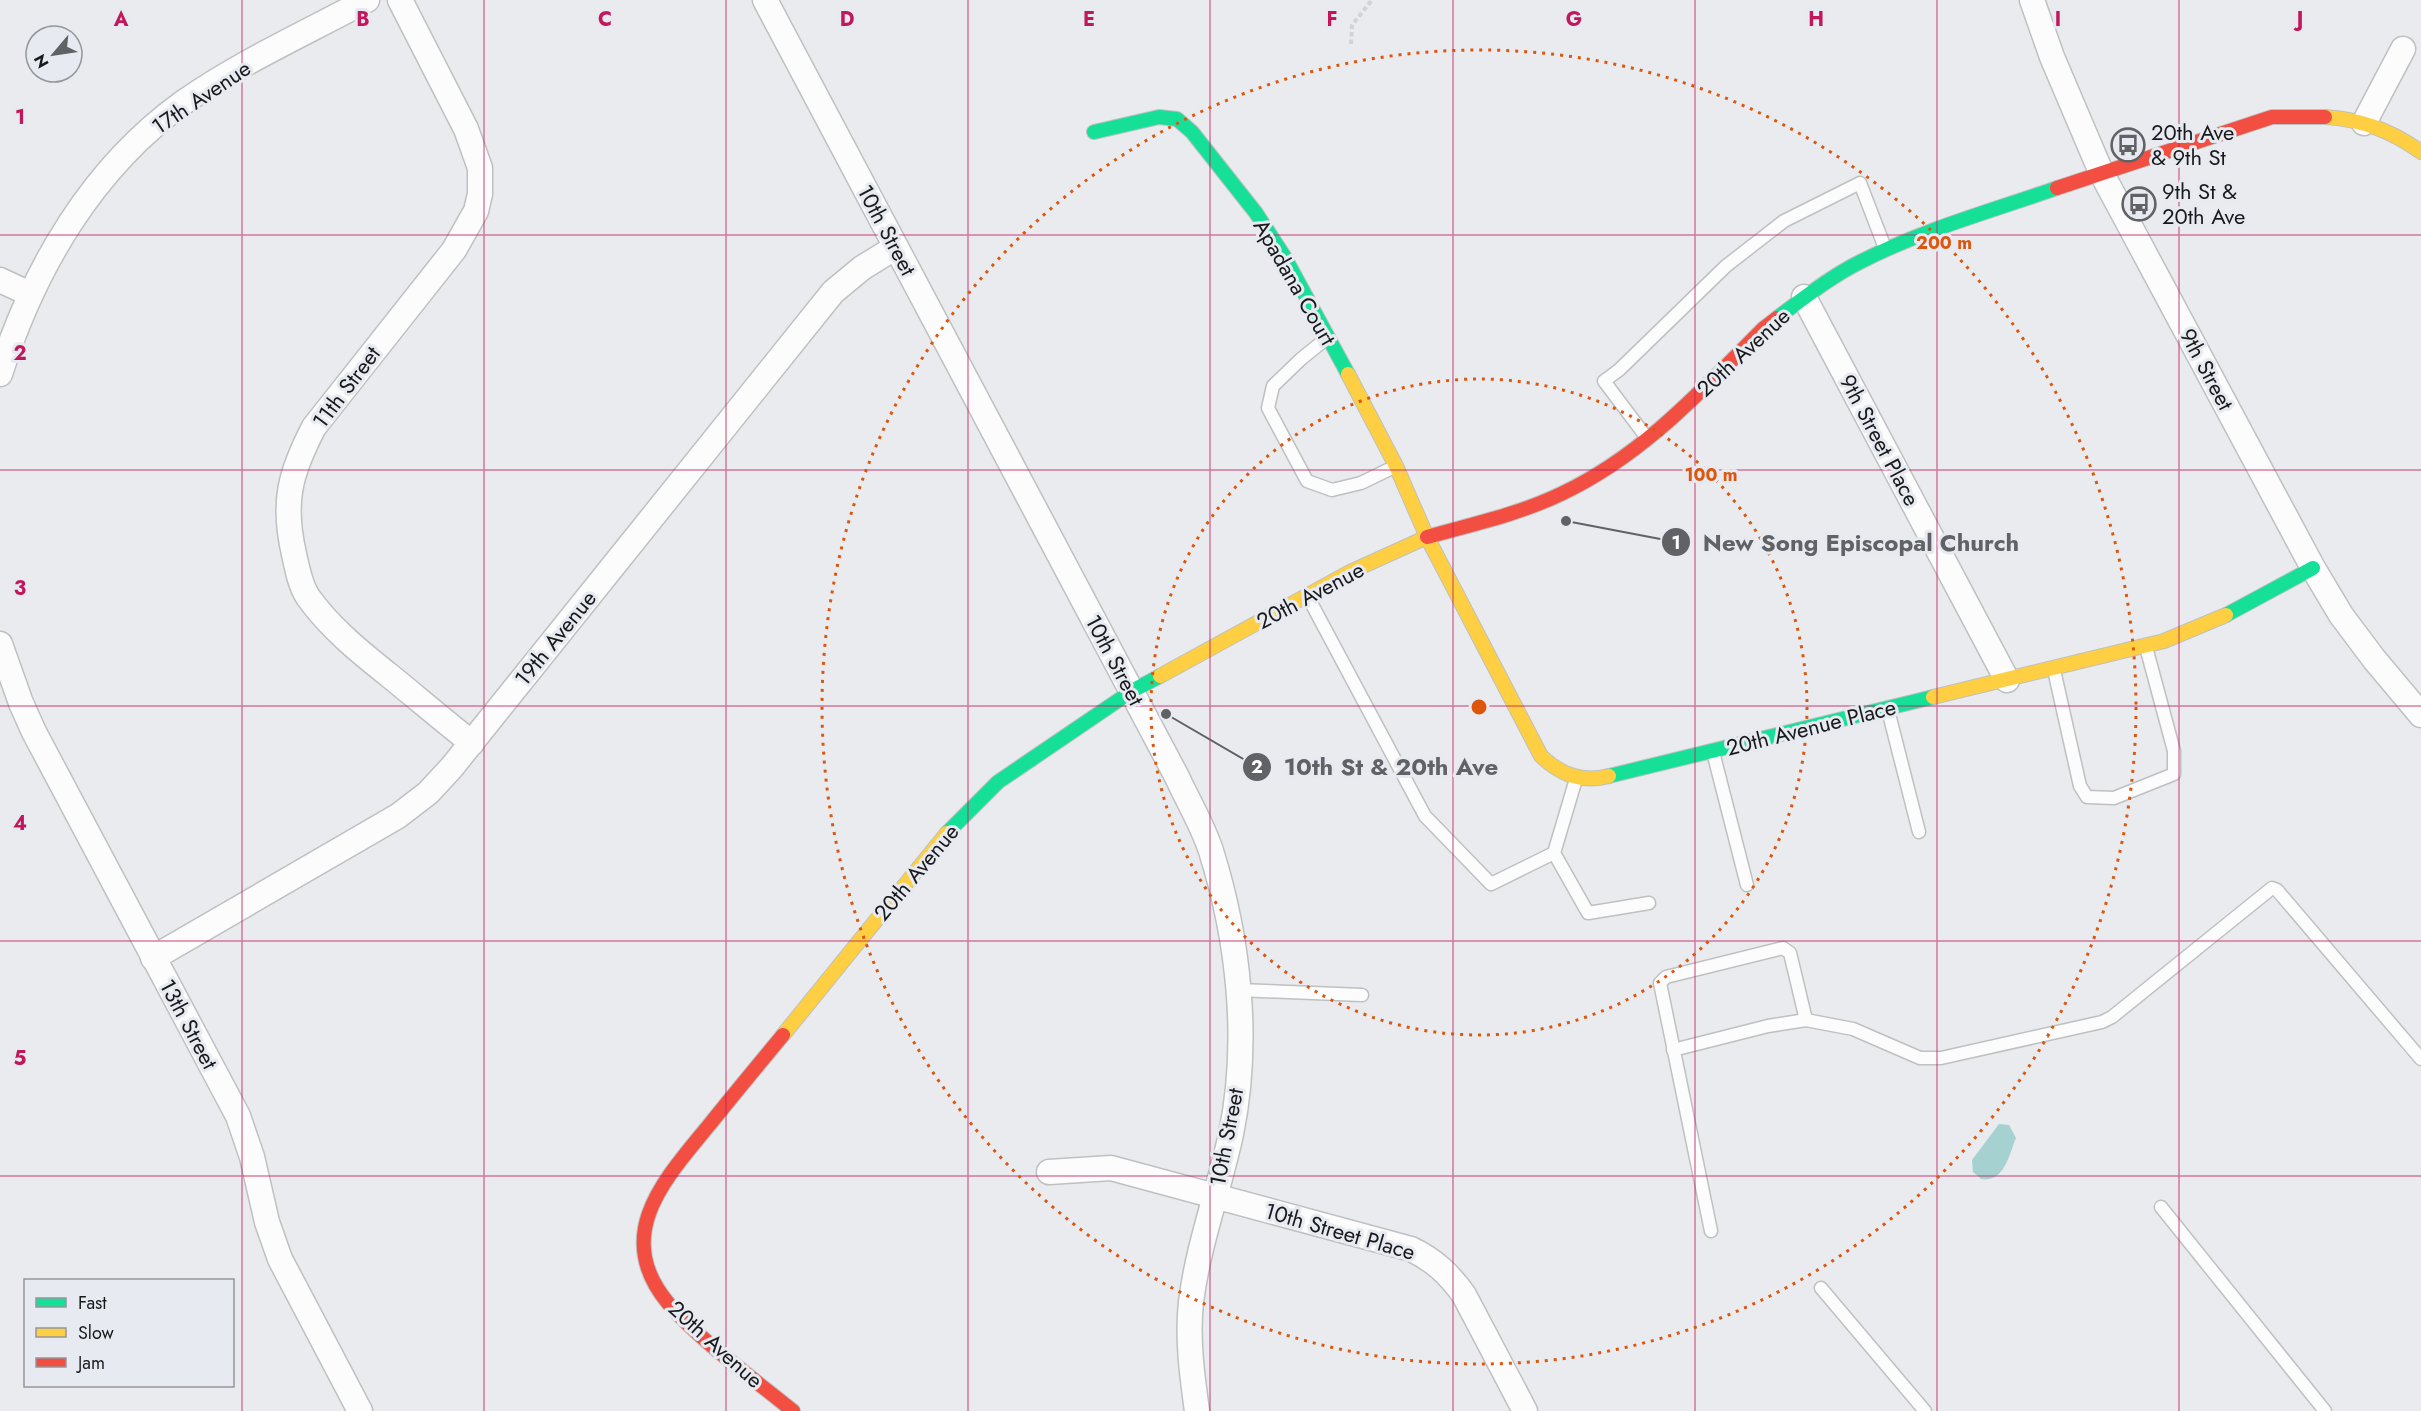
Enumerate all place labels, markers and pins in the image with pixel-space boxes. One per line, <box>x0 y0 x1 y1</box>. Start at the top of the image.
place label: 20th Ave & 9th St <box>2151 116 2234 173</box>
bus stop icon: 20th Ave & 9th St <box>2110 127 2146 163</box>
place label: 9th St & 20th Ave <box>2162 175 2245 232</box>
bus stop icon: 9th St & 20th Ave <box>2121 186 2157 222</box>
callout: New Song Episcopal Church <box>1661 521 2031 563</box>
centre of rings <box>1469 697 1489 717</box>
callout: 10th St & 20th Ave <box>1242 746 1510 788</box>

